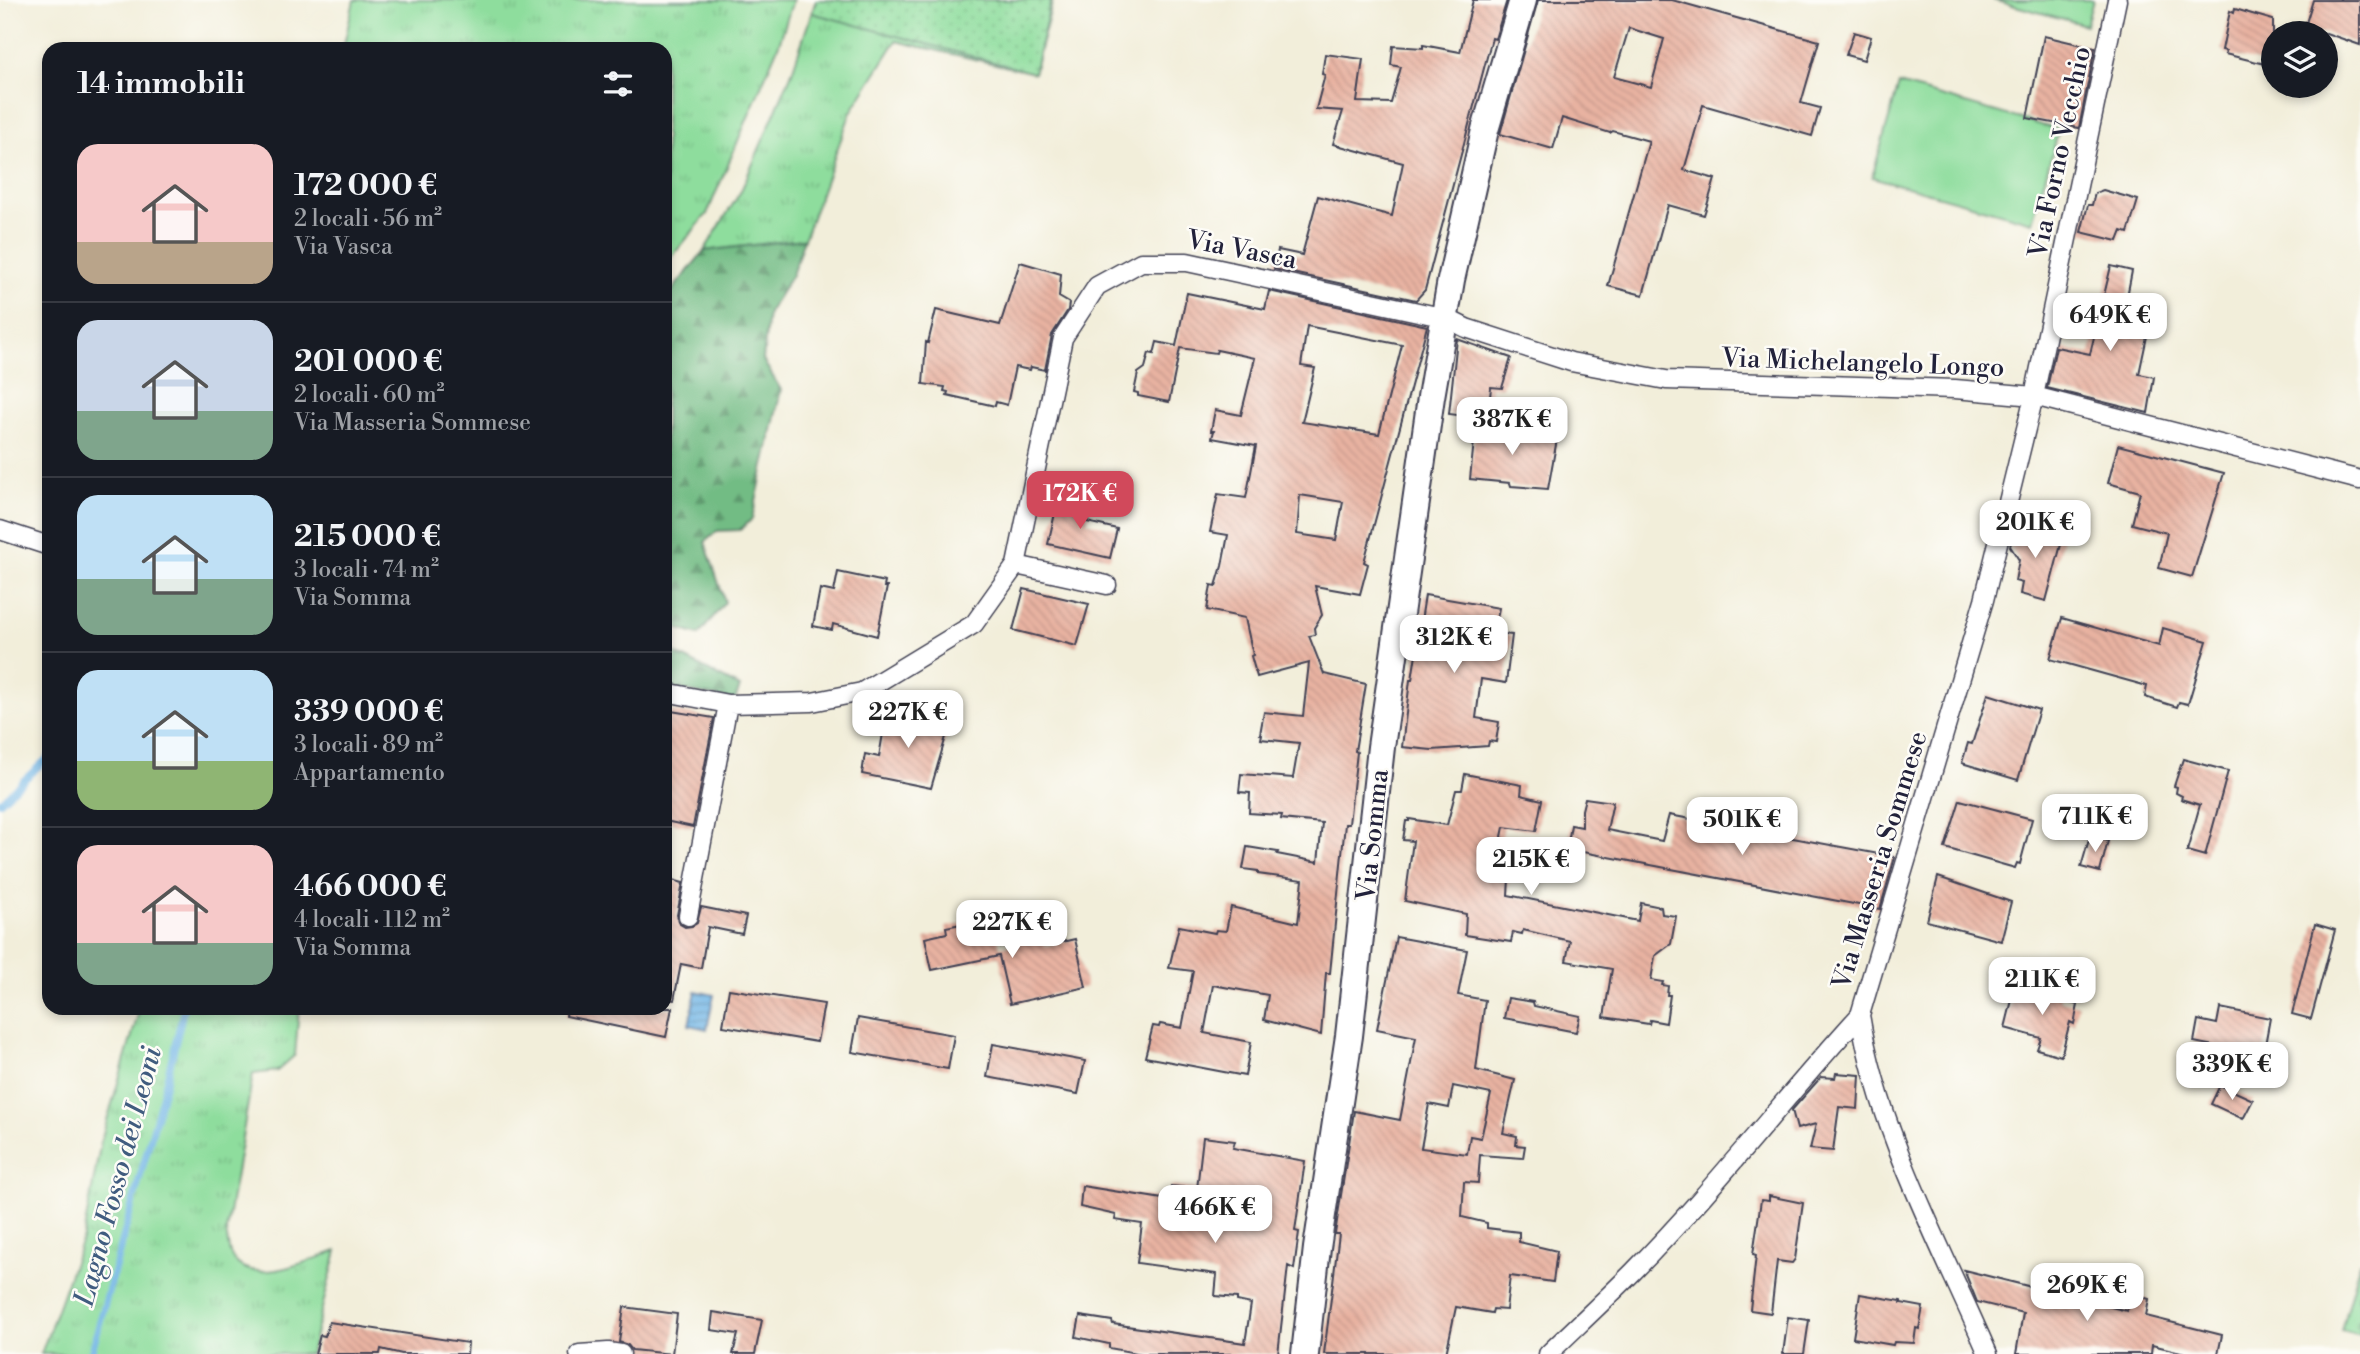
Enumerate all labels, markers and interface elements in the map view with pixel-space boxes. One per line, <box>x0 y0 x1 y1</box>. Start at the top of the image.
map controls <box>2261 21 2338 98</box>
button: layers <box>2261 21 2338 98</box>
street label: Via Forno Vecchio <box>2022 44 2098 262</box>
text: 14 immobili <box>77 65 245 103</box>
icon: filters <box>599 65 637 103</box>
text: 172 000 € <box>294 167 437 205</box>
icon: home <box>133 172 217 256</box>
text: 2 locali · 56 m² <box>294 205 442 233</box>
street label: Via Vasca <box>1183 223 1300 276</box>
text: Via Vasca <box>294 233 393 261</box>
pin: 649K € <box>2053 294 2167 353</box>
text: 649K € <box>2069 302 2151 330</box>
street label: Via Michelangelo Longo <box>1720 342 2005 384</box>
text: 201 000 € <box>294 343 443 381</box>
icon: home <box>133 348 217 432</box>
text: 2 locali · 60 m² <box>294 381 445 409</box>
pin: 387K € <box>1455 398 1569 457</box>
text: 387K € <box>1473 406 1551 434</box>
text: Via Masseria Sommese <box>294 409 531 437</box>
pin: 172K € <box>1023 472 1137 531</box>
text: 172K € <box>1043 480 1117 508</box>
pin: 201K € <box>1978 500 2092 560</box>
text: 201K € <box>1996 509 2074 537</box>
text: 215 000 € <box>294 518 441 556</box>
icon: home <box>133 523 217 607</box>
text: 3 locali · 74 m² <box>294 556 439 584</box>
text: Via Somma <box>294 584 411 612</box>
pin: 312K € <box>1397 616 1511 675</box>
text: 312K € <box>1416 624 1492 652</box>
pin: 227K € <box>851 690 965 750</box>
text: 339 000 € <box>294 693 444 731</box>
icon: home <box>133 698 217 782</box>
text: 227K € <box>868 699 948 727</box>
street label: Via Masseria Sommese <box>1825 728 1934 994</box>
text: 3 locali · 89 m² <box>294 731 443 759</box>
text: Appartamento <box>294 759 445 787</box>
street label: Via Somma <box>1350 767 1396 904</box>
pin: 711K € <box>2038 794 2152 854</box>
pin: 501K € <box>1685 798 1799 857</box>
text: 711K € <box>2058 803 2132 831</box>
text: 501K € <box>1703 806 1781 834</box>
pin: 215K € <box>1474 838 1588 897</box>
text: 215K € <box>1492 846 1570 874</box>
text: 466 000 € <box>294 868 446 906</box>
icon: home <box>133 873 217 957</box>
pin: 227K € <box>955 900 1069 960</box>
text: 4 locali · 112 m² <box>294 906 450 934</box>
text: 227K € <box>972 909 1052 937</box>
text: Via Somma <box>294 934 411 962</box>
pin: 211K € <box>1985 958 2099 1017</box>
text: 211K € <box>2005 966 2079 994</box>
pin: 339K € <box>2175 1042 2289 1102</box>
water label: Lagno Fosso dei Leoni <box>67 1043 170 1311</box>
text: 339K € <box>2192 1051 2272 1079</box>
pin: 466K € <box>1158 1186 1272 1245</box>
text: 466K € <box>1174 1194 1256 1222</box>
pin: 269K € <box>2030 1264 2144 1323</box>
text: 269K € <box>2047 1272 2127 1300</box>

